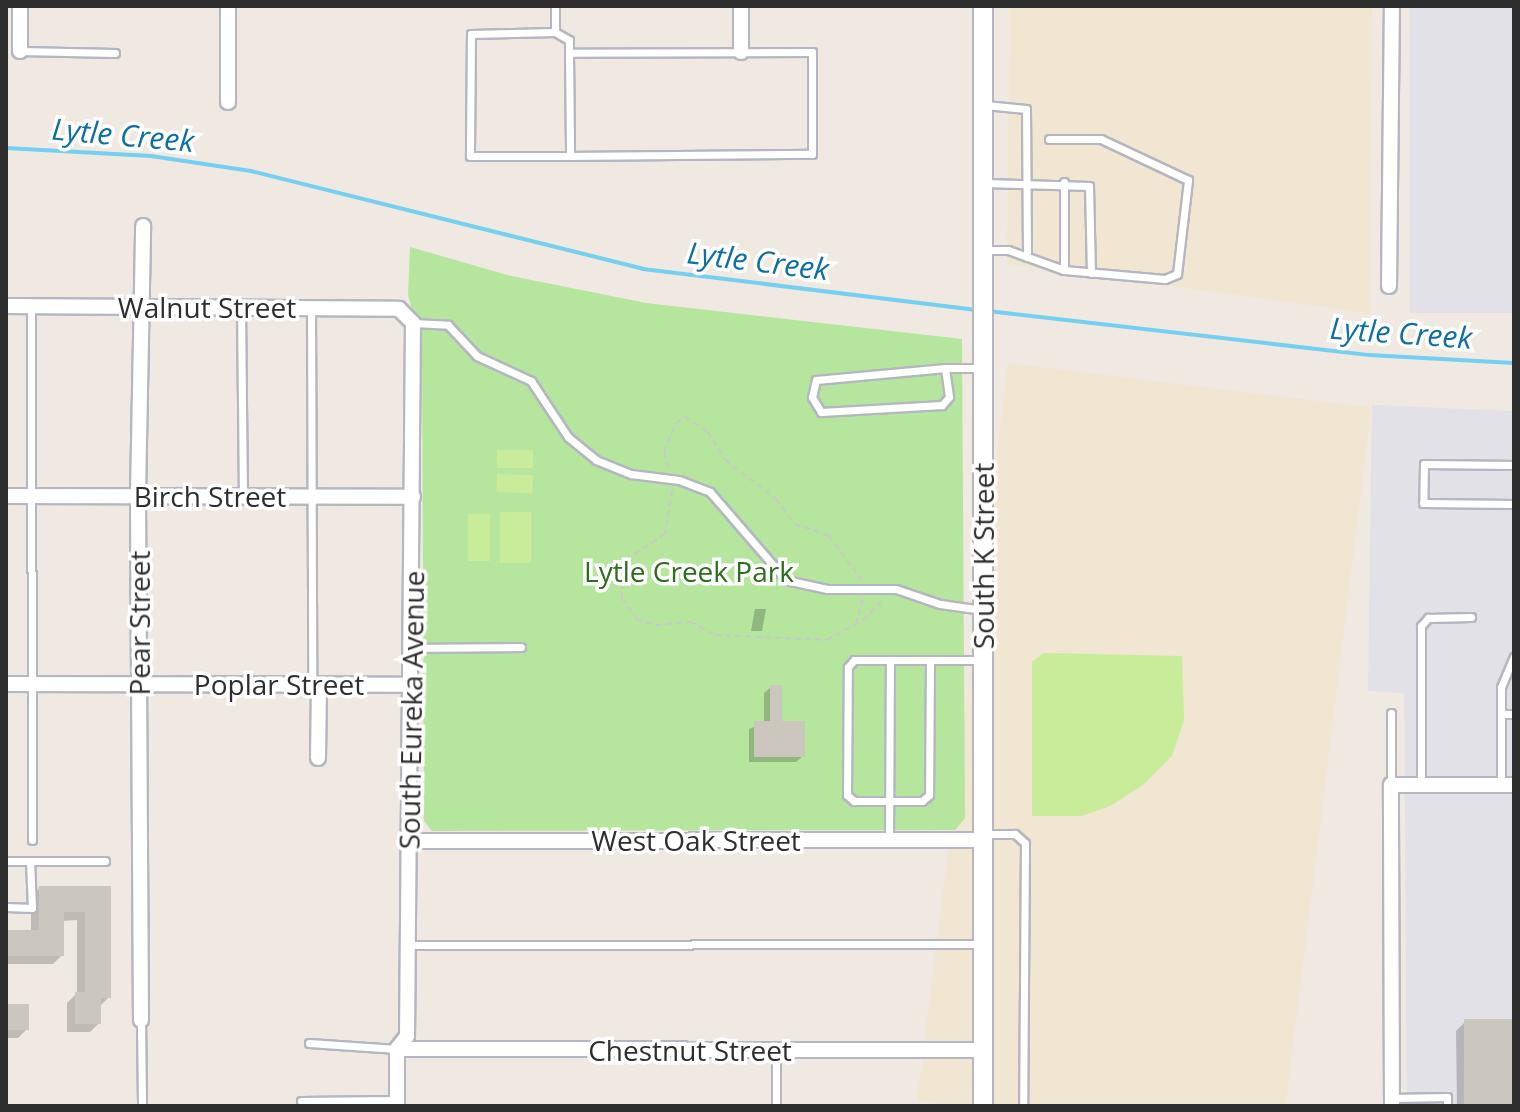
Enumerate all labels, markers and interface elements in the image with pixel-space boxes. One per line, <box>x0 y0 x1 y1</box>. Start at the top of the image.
water label: Lytle Creek <box>50 111 196 159</box>
water label: Lytle Creek <box>685 234 831 288</box>
street label: Walnut Street <box>118 290 296 324</box>
water label: Lytle Creek <box>1329 310 1473 356</box>
street label: South K Street <box>966 463 1000 649</box>
street label: Birch Street <box>134 479 286 513</box>
street label: Pear Street <box>122 550 156 696</box>
park label: Lytle Creek Park <box>584 554 794 588</box>
street label: South Eureka Avenue <box>392 570 430 850</box>
street label: Poplar Street <box>194 667 364 701</box>
street label: West Oak Street <box>591 823 801 857</box>
street label: Chestnut Street <box>588 1033 792 1067</box>

